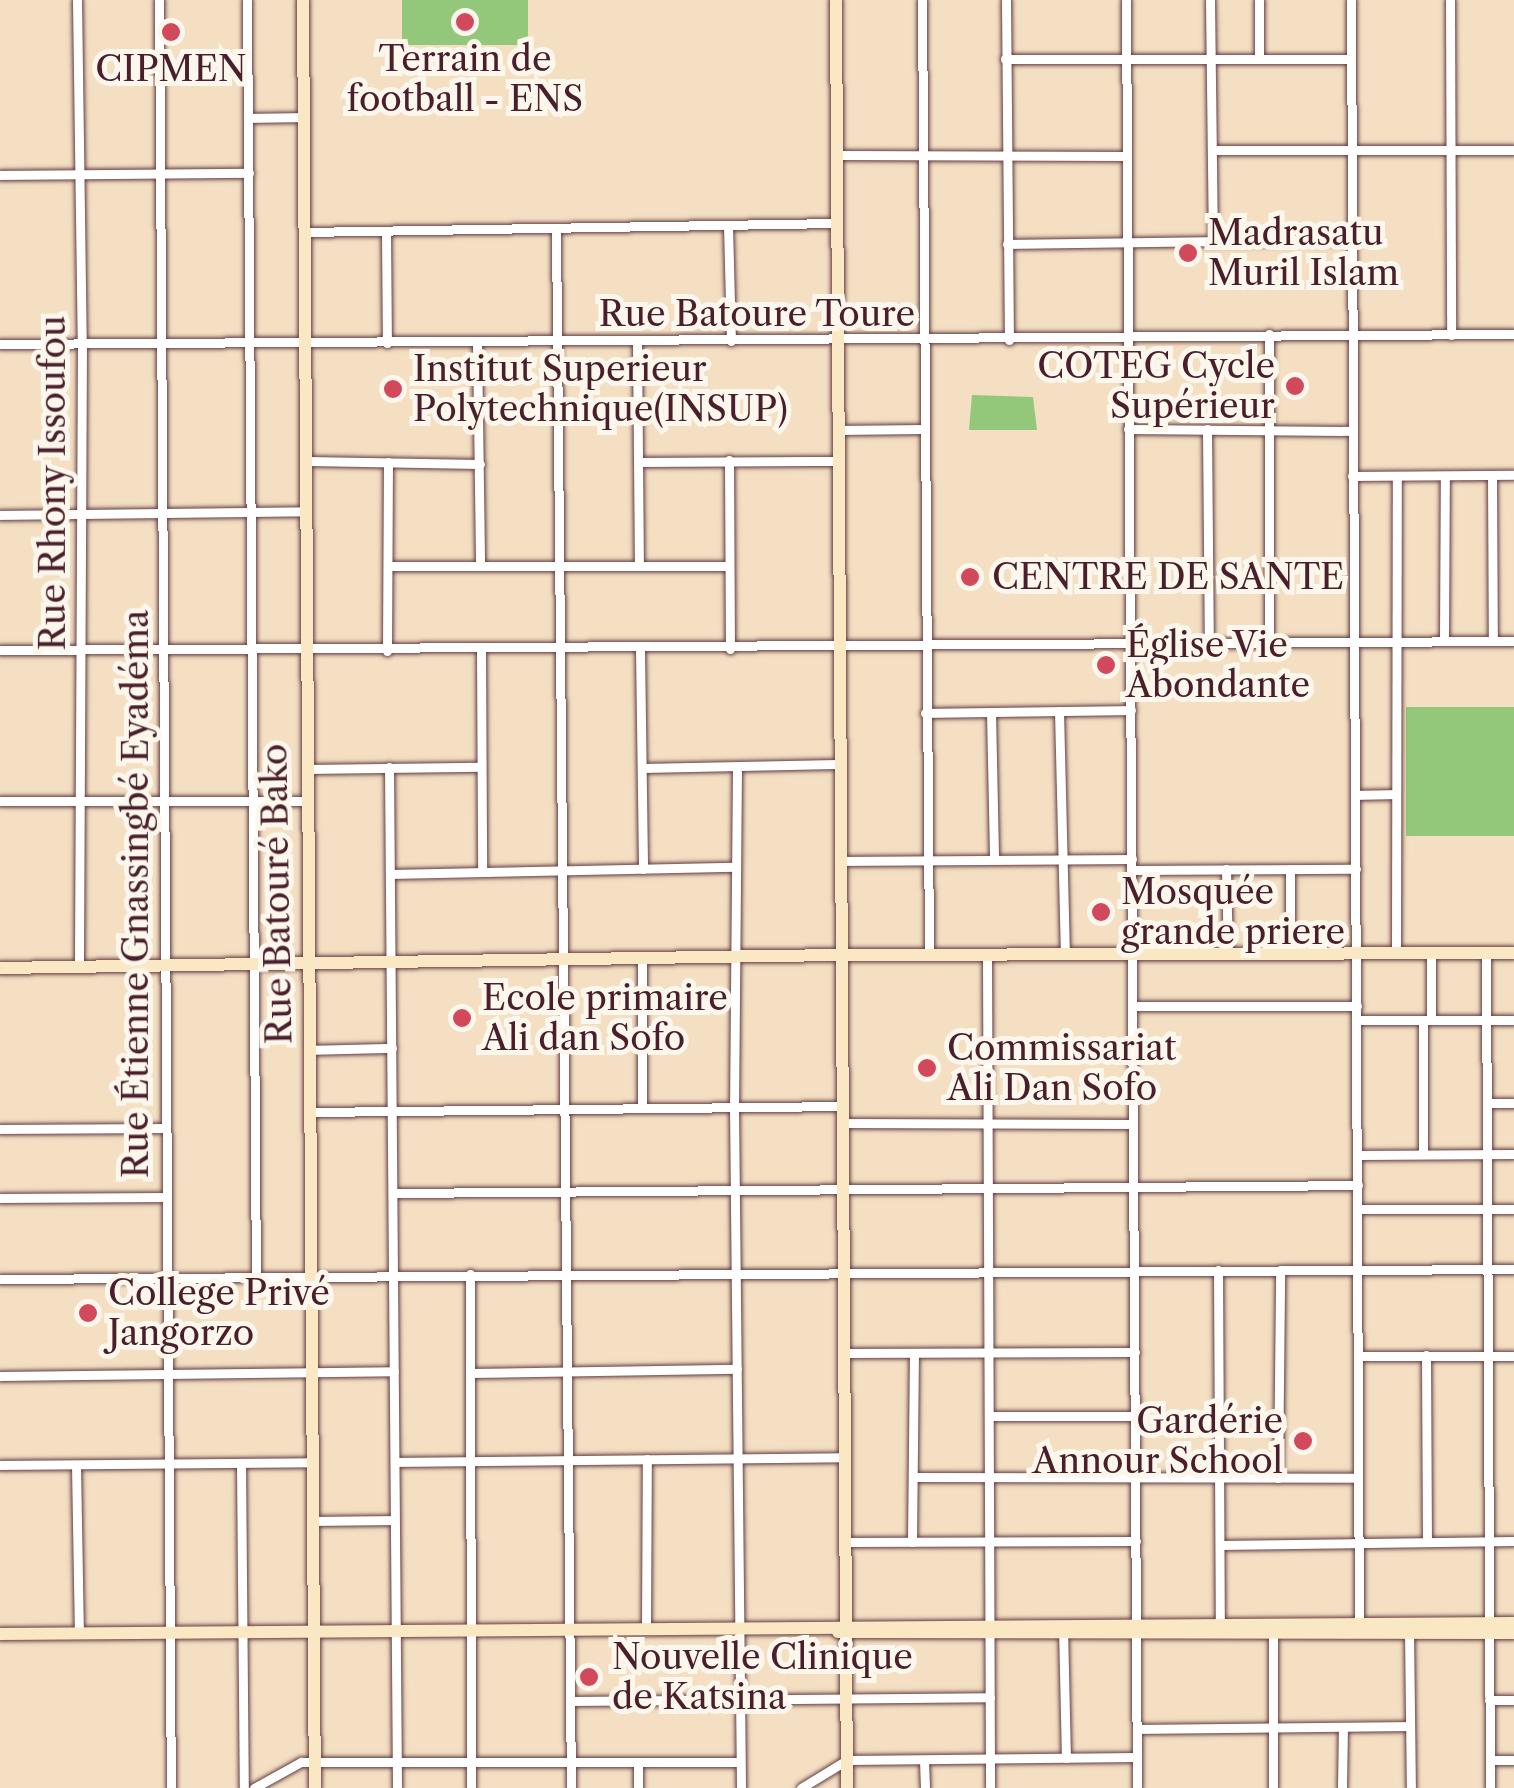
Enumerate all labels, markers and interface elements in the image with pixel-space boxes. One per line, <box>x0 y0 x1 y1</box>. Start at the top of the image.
marker: Terrain de football - ENS <box>454 11 476 33</box>
marker: CIPMEN <box>160 21 182 43</box>
place label: Terrain de football - ENS <box>347 38 583 120</box>
place label: CIPMEN <box>95 48 247 90</box>
place label: Madrasatu Muril Islam <box>1208 212 1399 294</box>
marker: Madrasatu Muril Islam <box>1177 242 1199 264</box>
street label: Rue Batoure Toure <box>598 293 916 335</box>
street label: Rue Rhony Issoufou <box>32 315 74 651</box>
place label: COTEG Cycle Supérieur <box>1037 345 1275 427</box>
place label: Institut Superieur Polytechnique(INSUP) <box>413 348 788 430</box>
marker: COTEG Cycle Supérieur <box>1284 375 1306 397</box>
marker: Institut Superieur Polytechnique(INSUP) <box>382 378 404 400</box>
place label: CENTRE DE SANTE <box>992 556 1344 598</box>
marker: CENTRE DE SANTE <box>957 564 983 590</box>
street label: Rue Étienne Gnassingbé Eyadéma <box>115 610 157 1178</box>
place label: Église Vie Abondante <box>1126 624 1310 706</box>
marker: Église Vie Abondante <box>1095 654 1117 676</box>
street label: Rue Batouré Bako <box>253 743 301 1045</box>
place label: Mosquée grande priere <box>1121 871 1345 953</box>
marker: Mosquée grande priere <box>1090 901 1112 923</box>
place label: Ecole primaire Ali dan Sofo <box>482 977 728 1059</box>
marker: Ecole primaire Ali dan Sofo <box>451 1007 473 1029</box>
place label: Commissariat Ali Dan Sofo <box>947 1027 1176 1109</box>
marker: Commissariat Ali Dan Sofo <box>916 1057 938 1079</box>
place label: College Privé Jangorzo <box>108 1272 330 1354</box>
marker: College Privé Jangorzo <box>77 1302 99 1324</box>
place label: Gardérie Annour School <box>1032 1400 1283 1482</box>
marker: Gardérie Annour School <box>1292 1430 1314 1452</box>
place label: Nouvelle Clinique de Katsina <box>612 1636 913 1718</box>
marker: Nouvelle Clinique de Katsina <box>576 1664 602 1690</box>

